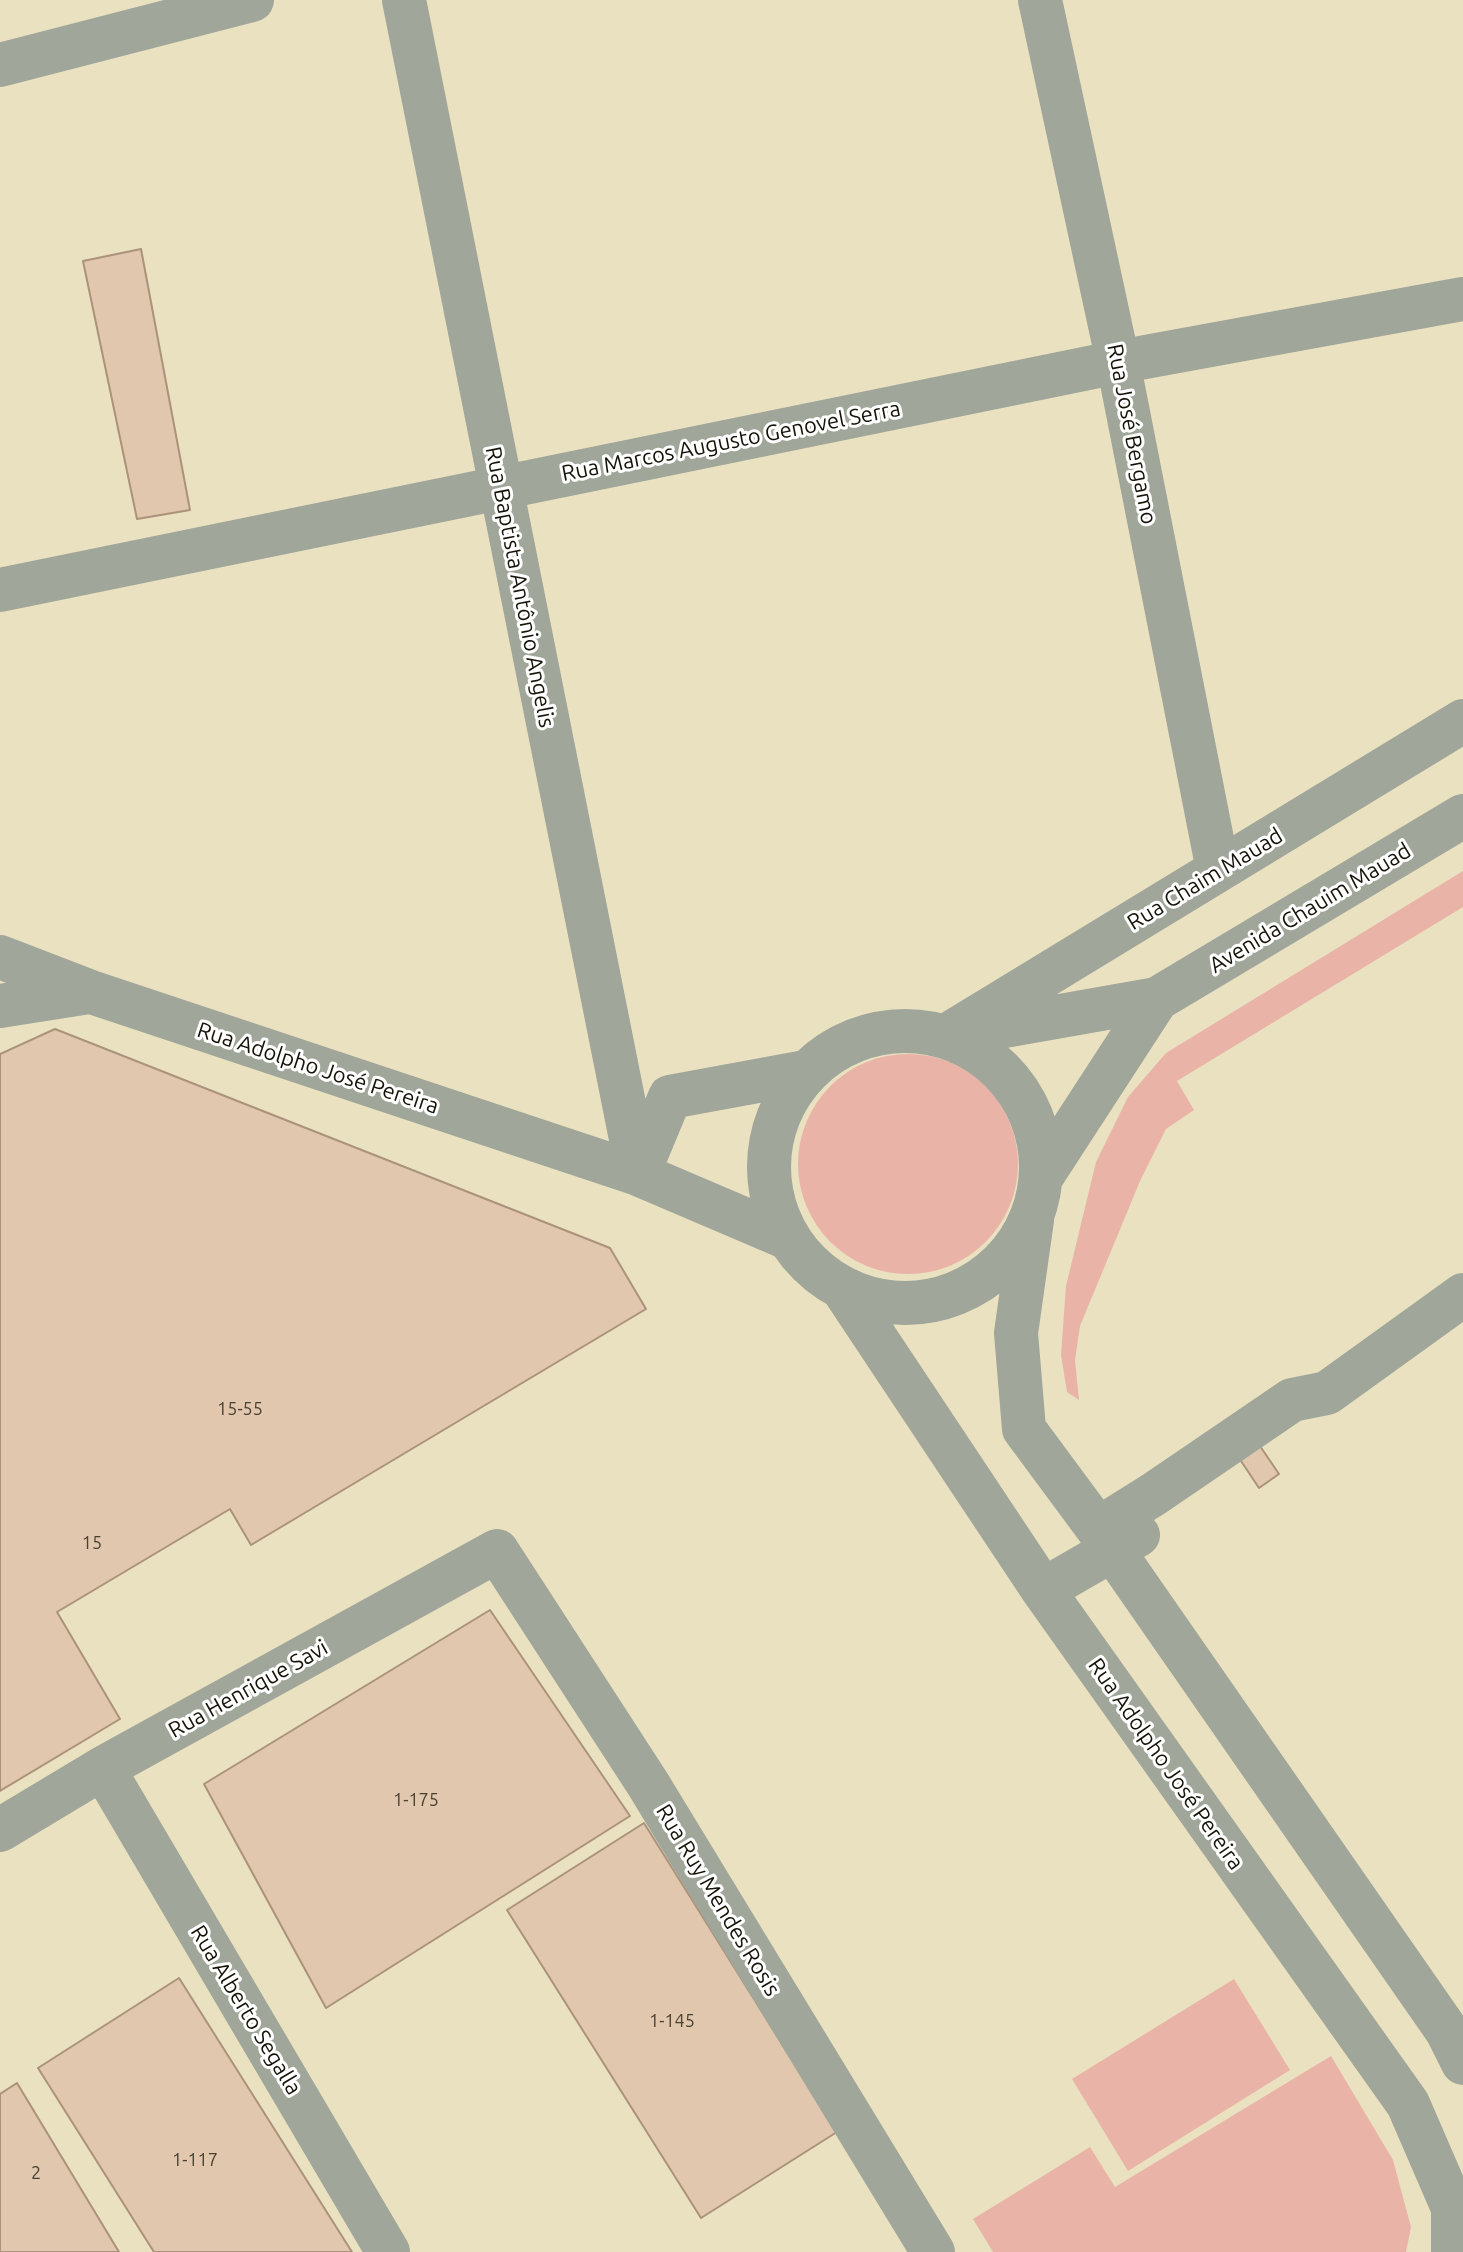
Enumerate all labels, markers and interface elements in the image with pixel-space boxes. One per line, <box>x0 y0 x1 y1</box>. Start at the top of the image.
street label: Rua José Bergamo <box>1102 342 1162 526</box>
street label: Rua Marcos Augusto Genovel Serra <box>559 395 903 487</box>
street label: Rua Baptista Antônio Angelis <box>480 444 560 730</box>
street label: Rua Chaim Mauad <box>1123 822 1287 936</box>
street label: Avenida Chauim Mauad <box>1204 837 1416 979</box>
street label: Rua Adolpho José Pereira <box>194 1016 442 1120</box>
house number: 15-55 <box>217 1398 263 1420</box>
house number: 15 <box>82 1532 102 1554</box>
street label: Rua Henrique Savi <box>164 1634 332 1744</box>
street label: Rua Adolpho José Pereira <box>1083 1653 1249 1875</box>
house number: 1-175 <box>393 1789 439 1811</box>
street label: Rua Ruy Mendes Rosis <box>650 1799 786 2001</box>
street label: Rua Alberto Segalla <box>185 1920 307 2100</box>
house number: 1-145 <box>649 2010 695 2032</box>
house number: 1-117 <box>172 2149 218 2171</box>
house number: 2 <box>31 2162 41 2184</box>

